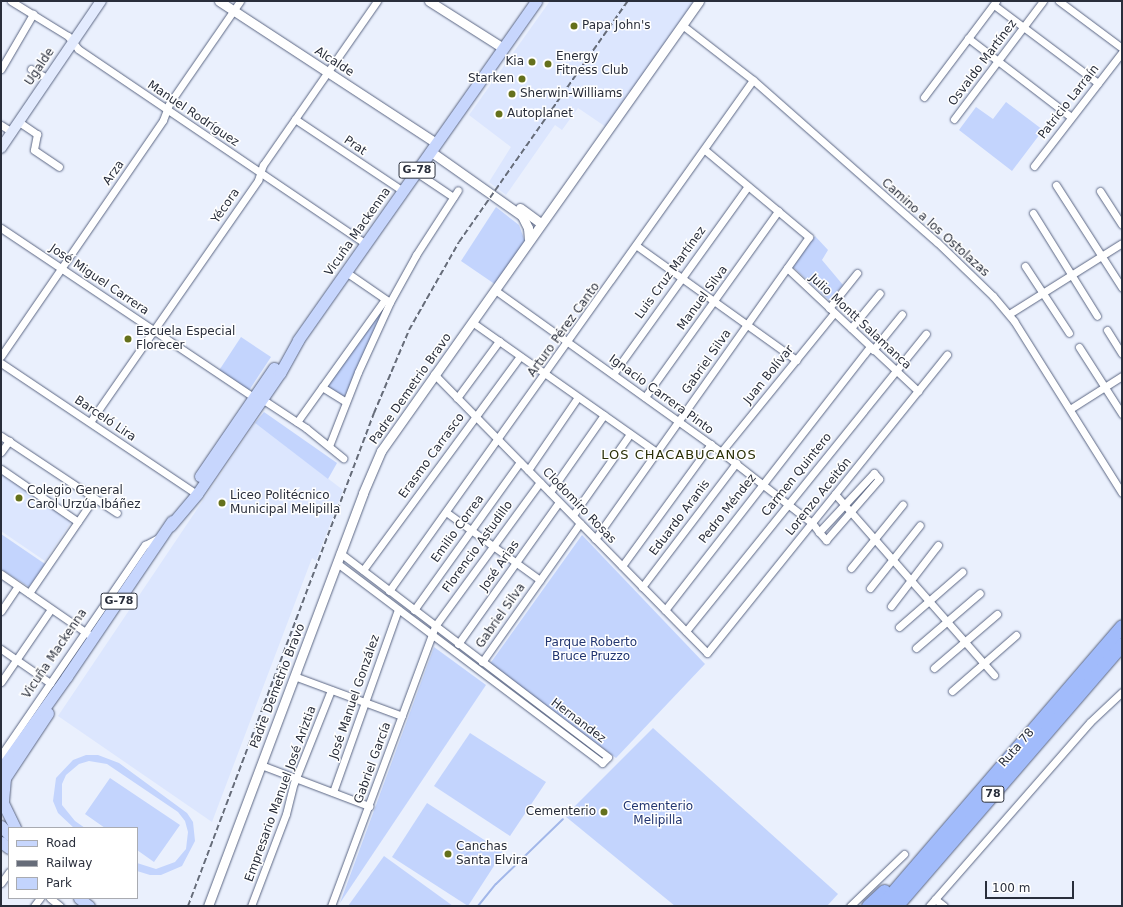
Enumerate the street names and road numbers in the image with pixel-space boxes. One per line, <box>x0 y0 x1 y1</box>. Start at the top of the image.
street label: Osvaldo Martínez <box>946 17 1020 109</box>
street label: Alcalde <box>312 44 356 80</box>
street label: Ugalde <box>22 46 58 88</box>
street label: Patricio Larraín <box>1036 62 1102 142</box>
street label: Manuel Rodríguez <box>144 78 242 150</box>
street label: Prat <box>341 133 369 159</box>
street label: Arza <box>100 158 128 188</box>
road number: G-78 <box>398 161 436 179</box>
street label: Camino a los Ostolazas <box>878 176 992 280</box>
street label: Vicuña Mackenna <box>322 185 394 279</box>
street label: Yécora <box>209 186 243 226</box>
street label: Luis Cruz Martínez <box>633 224 709 322</box>
street label: José Miguel Carrera <box>47 241 151 319</box>
street label: Manuel Silva <box>675 263 731 333</box>
street label: Julio Montt Salamanca <box>806 271 914 373</box>
street label: Arturo Pérez Canto <box>525 280 603 380</box>
street label: Gabriel Silva <box>679 327 735 397</box>
street label: Padre Demetrio Bravo <box>367 331 455 447</box>
street label: Juan Bolívar <box>741 343 797 407</box>
street label: Ignacio Carrera Pinto <box>606 352 716 438</box>
street label: Barceló Lira <box>72 393 138 445</box>
street label: Erasmo Carrasco <box>396 411 468 501</box>
street label: Carmen Quintero <box>759 430 835 520</box>
street label: Lorenzo Aceitón <box>783 455 855 539</box>
street label: Clodomiro Rosas <box>539 465 619 547</box>
street label: Pedro Méndez <box>696 471 760 547</box>
street label: Eduardo Aranis <box>647 477 713 559</box>
street label: Emilio Correa <box>429 492 487 566</box>
street label: Florencio Astudillo <box>440 498 516 596</box>
street label: José Arias <box>477 538 523 594</box>
street label: Gabriel Silva <box>473 581 529 651</box>
road number: G-78 <box>100 592 138 610</box>
street label: Vicuña Mackenna <box>20 606 90 702</box>
street label: Padre Demetrio Bravo <box>248 622 308 750</box>
street label: José Manuel González <box>327 633 383 761</box>
street label: Hernandez <box>548 696 608 746</box>
street label: Empresario Manuel José Ariztia <box>242 704 320 884</box>
street label: Gabriel García <box>352 720 394 806</box>
street label: Ruta 78 <box>996 726 1038 770</box>
road number: 78 <box>981 785 1005 803</box>

